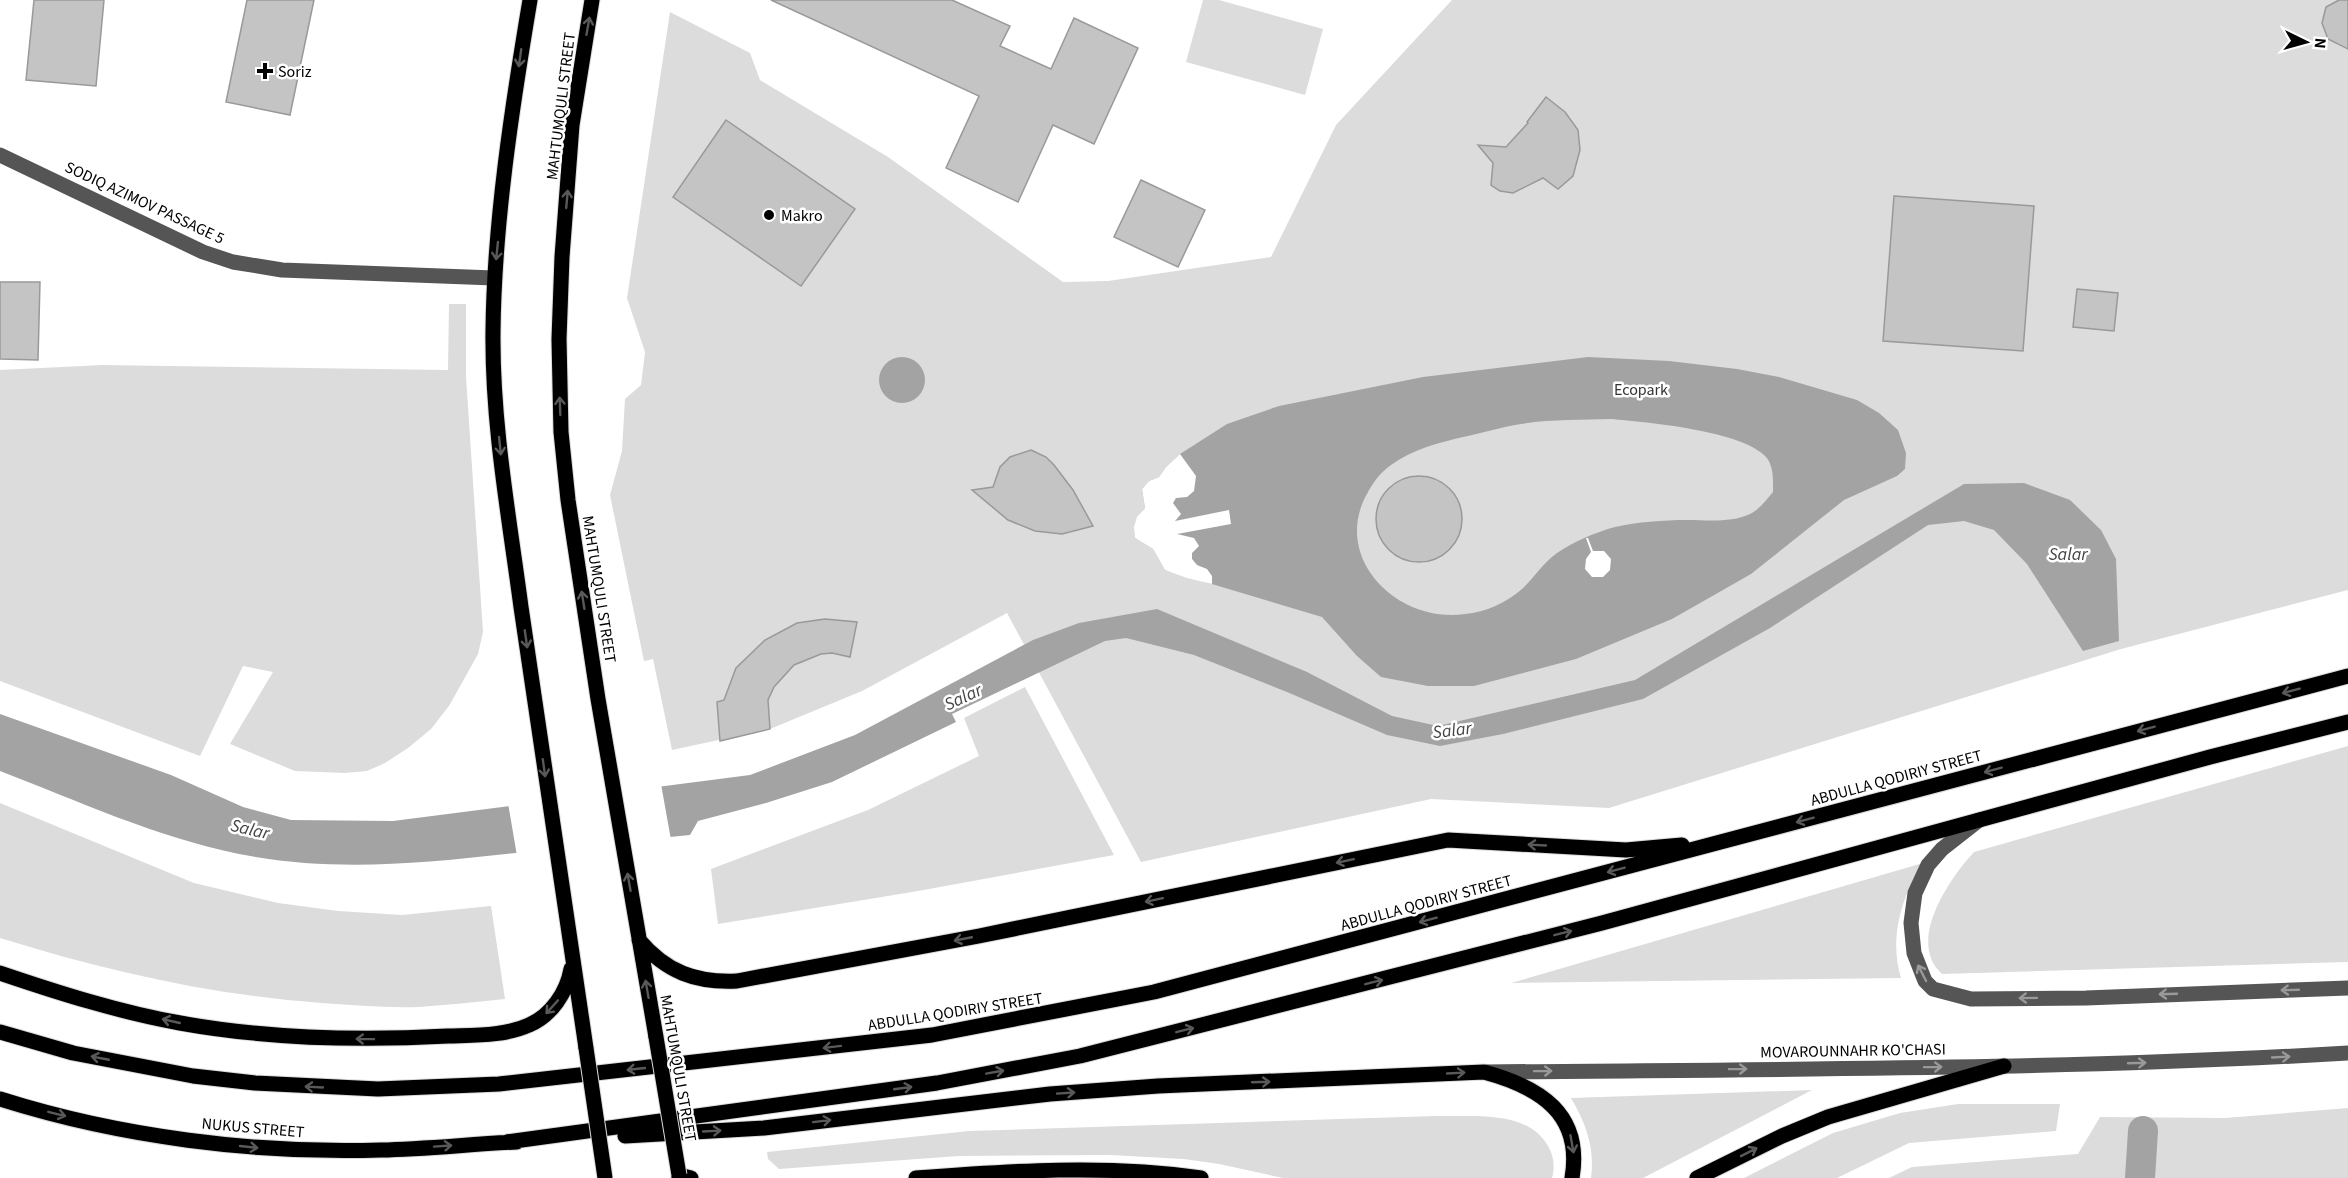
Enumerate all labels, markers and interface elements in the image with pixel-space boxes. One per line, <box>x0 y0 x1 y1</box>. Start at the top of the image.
north arrow <box>2276 12 2336 72</box>
one-way arrow <box>582 17 593 37</box>
street label: MAHTUMQULI STREET <box>541 31 581 181</box>
text: N <box>2309 37 2331 49</box>
one-way arrow <box>515 47 526 67</box>
place label: Soriz <box>278 61 312 83</box>
marker: Soriz <box>256 62 274 80</box>
street label: SODIQ AZIMOV PASSAGE 5 <box>61 156 228 250</box>
one-way arrow <box>562 189 573 209</box>
place label: Makro <box>781 205 823 227</box>
marker: Makro <box>762 208 776 222</box>
one-way arrow <box>491 241 502 261</box>
park label: Ecopark <box>1614 379 1668 401</box>
one-way arrow <box>554 397 565 417</box>
one-way arrow <box>495 435 506 455</box>
street label: MAHTUMQULI STREET <box>577 514 622 665</box>
water label: Salar <box>2048 542 2088 567</box>
one-way arrow <box>578 590 589 610</box>
one-way arrow <box>520 629 531 648</box>
water label: Salar <box>940 678 987 717</box>
one-way arrow <box>2282 685 2301 697</box>
water label: Salar <box>1431 716 1474 745</box>
one-way arrow <box>2137 724 2156 736</box>
street label: ABDULLA QODIRIY STREET <box>1808 744 1985 811</box>
one-way arrow <box>539 757 550 777</box>
one-way arrow <box>1984 764 2003 776</box>
water label: Salar <box>228 813 273 846</box>
one-way arrow <box>1796 815 1815 826</box>
one-way arrow <box>1528 839 1548 850</box>
one-way arrow <box>1335 856 1355 867</box>
one-way arrow <box>1607 865 1626 876</box>
street label: ABDULLA QODIRIY STREET <box>1338 869 1515 936</box>
one-way arrow <box>623 873 634 893</box>
one-way arrow <box>1144 895 1163 907</box>
one-way arrow <box>1419 914 1438 926</box>
one-way arrow <box>1553 927 1572 939</box>
one-way arrow <box>953 934 973 945</box>
one-way arrow <box>1916 965 1927 983</box>
one-way arrow <box>1364 976 1383 987</box>
one-way arrow <box>642 979 653 999</box>
one-way arrow <box>2280 984 2300 996</box>
street label: ABDULLA QODIRIY STREET <box>866 987 1044 1037</box>
one-way arrow <box>2159 989 2179 1000</box>
one-way arrow <box>2019 992 2039 1004</box>
street label: MAHTUMQULI STREET <box>654 993 702 1144</box>
one-way arrow <box>545 999 559 1014</box>
one-way arrow <box>162 1015 181 1026</box>
one-way arrow <box>1175 1024 1194 1036</box>
one-way arrow <box>356 1033 376 1044</box>
street label: MOVAROUNNAHR KO'CHASI <box>1760 1038 1946 1064</box>
one-way arrow <box>823 1042 843 1053</box>
one-way arrow <box>2271 1051 2291 1062</box>
one-way arrow <box>91 1052 110 1064</box>
one-way arrow <box>2126 1057 2146 1069</box>
one-way arrow <box>1922 1061 1942 1073</box>
one-way arrow <box>1727 1063 1747 1075</box>
one-way arrow <box>626 1064 646 1075</box>
one-way arrow <box>1532 1065 1552 1077</box>
one-way arrow <box>985 1066 1004 1077</box>
one-way arrow <box>1445 1067 1465 1078</box>
one-way arrow <box>1251 1076 1271 1088</box>
one-way arrow <box>305 1081 325 1092</box>
one-way arrow <box>892 1082 912 1093</box>
one-way arrow <box>1056 1087 1076 1098</box>
one-way arrow <box>47 1109 66 1121</box>
street label: NUKUS STREET <box>201 1113 306 1143</box>
one-way arrow <box>811 1115 831 1126</box>
one-way arrow <box>701 1125 721 1136</box>
one-way arrow <box>1567 1134 1578 1153</box>
one-way arrow <box>433 1140 453 1151</box>
one-way arrow <box>238 1142 258 1153</box>
one-way arrow <box>1740 1145 1758 1157</box>

